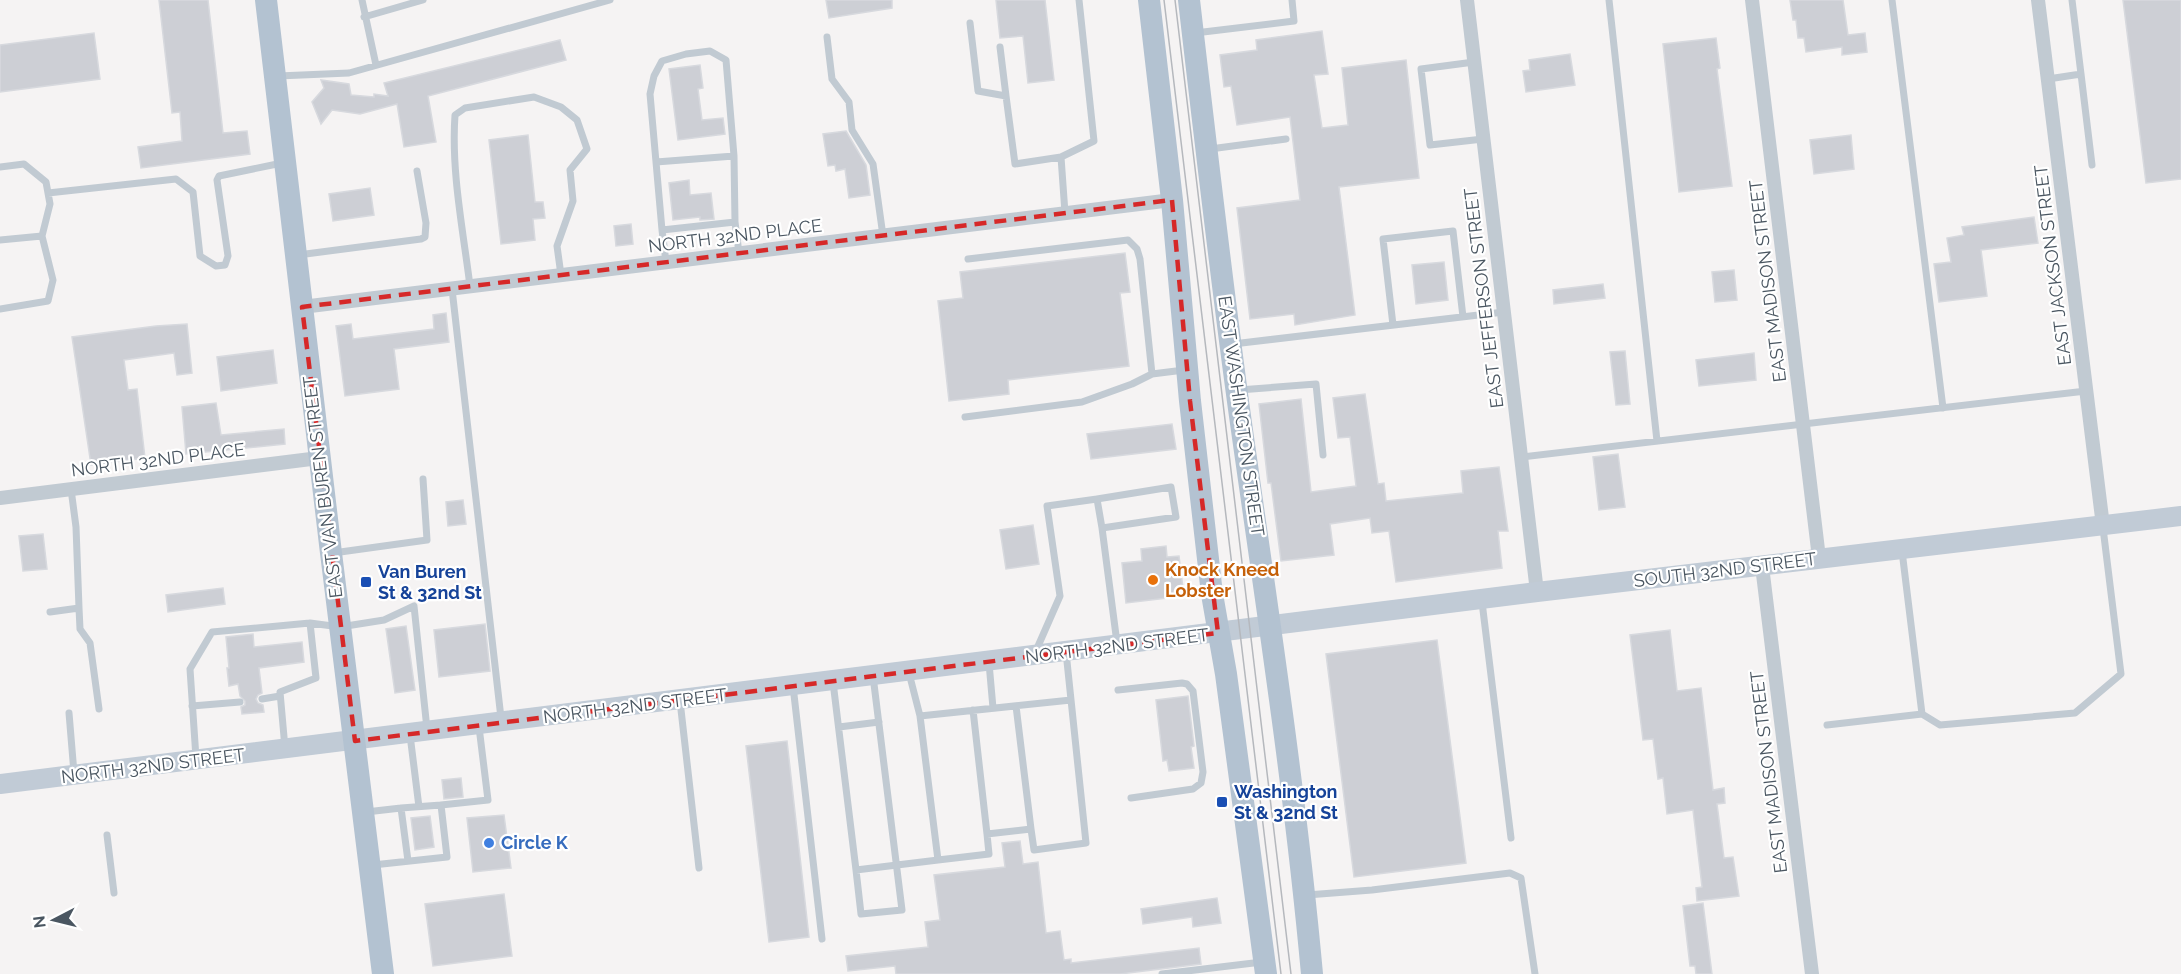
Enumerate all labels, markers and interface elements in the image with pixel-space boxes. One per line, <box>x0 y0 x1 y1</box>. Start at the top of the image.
street label: EAST JACKSON STREET <box>2030 164 2075 367</box>
street label: EAST MADISON STREET <box>1745 179 1790 383</box>
street label: EAST JEFFERSON STREET <box>1460 187 1507 409</box>
street label: NORTH 32ND PLACE <box>647 214 823 257</box>
street label: EAST WASHINGTON STREET <box>1214 294 1269 537</box>
street label: EAST VAN BUREN STREET <box>298 375 347 599</box>
street label: NORTH 32ND PLACE <box>70 438 246 481</box>
street label: SOUTH 32ND STREET <box>1632 548 1817 591</box>
place label: Knock Kneed Lobster <box>1165 559 1279 601</box>
place label: Van Buren St & 32nd St <box>378 561 482 603</box>
marker: Knock Kneed Lobster <box>1146 573 1160 587</box>
marker: Van Buren St & 32nd St <box>359 575 373 589</box>
street label: NORTH 32ND STREET <box>1024 624 1210 667</box>
street label: EAST MADISON STREET <box>1746 670 1791 874</box>
street label: NORTH 32ND STREET <box>542 684 728 727</box>
street label: NORTH 32ND STREET <box>60 744 246 787</box>
place label: Washington St & 32nd St <box>1234 781 1338 823</box>
marker: Washington St & 32nd St <box>1215 795 1229 809</box>
place label: Circle K <box>501 832 569 853</box>
marker: Circle K <box>482 836 496 850</box>
north arrow <box>24 890 84 950</box>
text: N <box>29 915 50 929</box>

